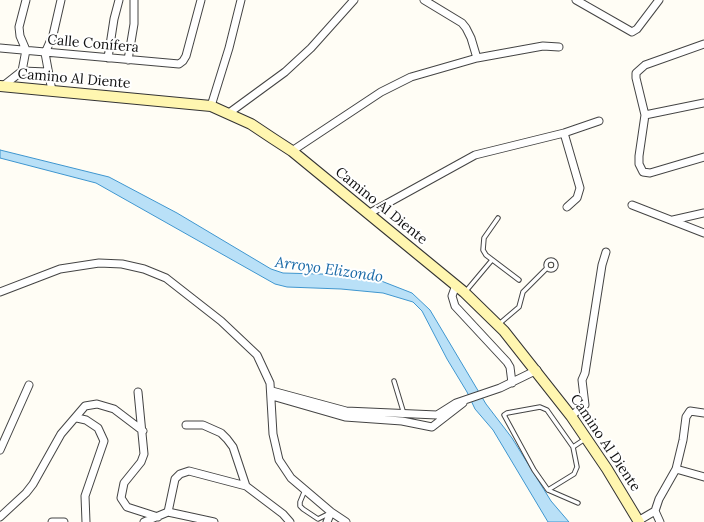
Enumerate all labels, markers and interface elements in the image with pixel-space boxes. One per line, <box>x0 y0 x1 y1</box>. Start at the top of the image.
street label: Calle Conífera <box>47 32 139 56</box>
street label: Camino Al Diente <box>17 66 131 92</box>
street label: Camino Al Diente <box>332 164 430 248</box>
water label: Arroyo Elizondo <box>274 254 384 286</box>
street label: Camino Al Diente <box>566 391 644 495</box>

